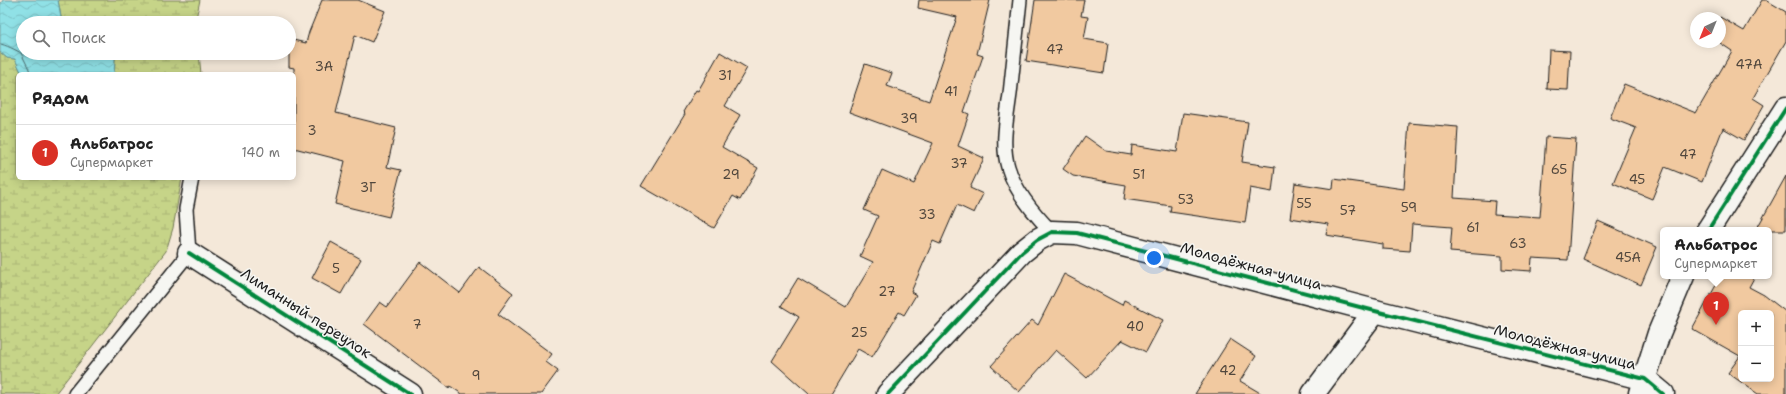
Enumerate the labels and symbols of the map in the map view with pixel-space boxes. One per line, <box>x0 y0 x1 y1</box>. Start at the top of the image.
north arrow <box>1690 12 1726 48</box>
house number: 47 <box>1046 41 1064 58</box>
house number: 47А <box>1736 56 1762 73</box>
house number: 3А <box>315 58 333 75</box>
house number: 31 <box>718 67 732 84</box>
house number: 41 <box>944 83 958 100</box>
house number: 39 <box>900 110 918 127</box>
house number: 3 <box>307 122 317 139</box>
house number: 47 <box>1679 146 1697 163</box>
house number: 37 <box>950 155 968 172</box>
house number: 65 <box>1551 161 1567 178</box>
house number: 29 <box>722 166 740 183</box>
house number: 51 <box>1133 166 1145 183</box>
house number: 45 <box>1629 171 1645 188</box>
house number: 3Г <box>360 179 376 196</box>
house number: 53 <box>1178 191 1194 208</box>
house number: 55 <box>1296 195 1312 212</box>
house number: 59 <box>1401 199 1417 216</box>
house number: 57 <box>1340 202 1356 219</box>
house number: 33 <box>918 206 936 223</box>
house number: 61 <box>1466 219 1480 236</box>
house number: 63 <box>1509 235 1527 252</box>
street label: Молодёжная улица <box>1178 237 1325 295</box>
your location <box>1144 248 1164 268</box>
house number: 45А <box>1615 249 1641 266</box>
house number: 5 <box>332 260 340 277</box>
street label: Лиманный переулок <box>237 263 375 363</box>
house number: 27 <box>878 283 896 300</box>
pin: 1 <box>1703 292 1729 325</box>
house number: 7 <box>412 316 422 333</box>
house number: 40 <box>1126 318 1144 335</box>
street label: Молодёжная улица <box>1492 320 1639 375</box>
house number: 25 <box>851 324 867 341</box>
house number: 42 <box>1219 362 1237 379</box>
house number: 9 <box>471 367 481 384</box>

